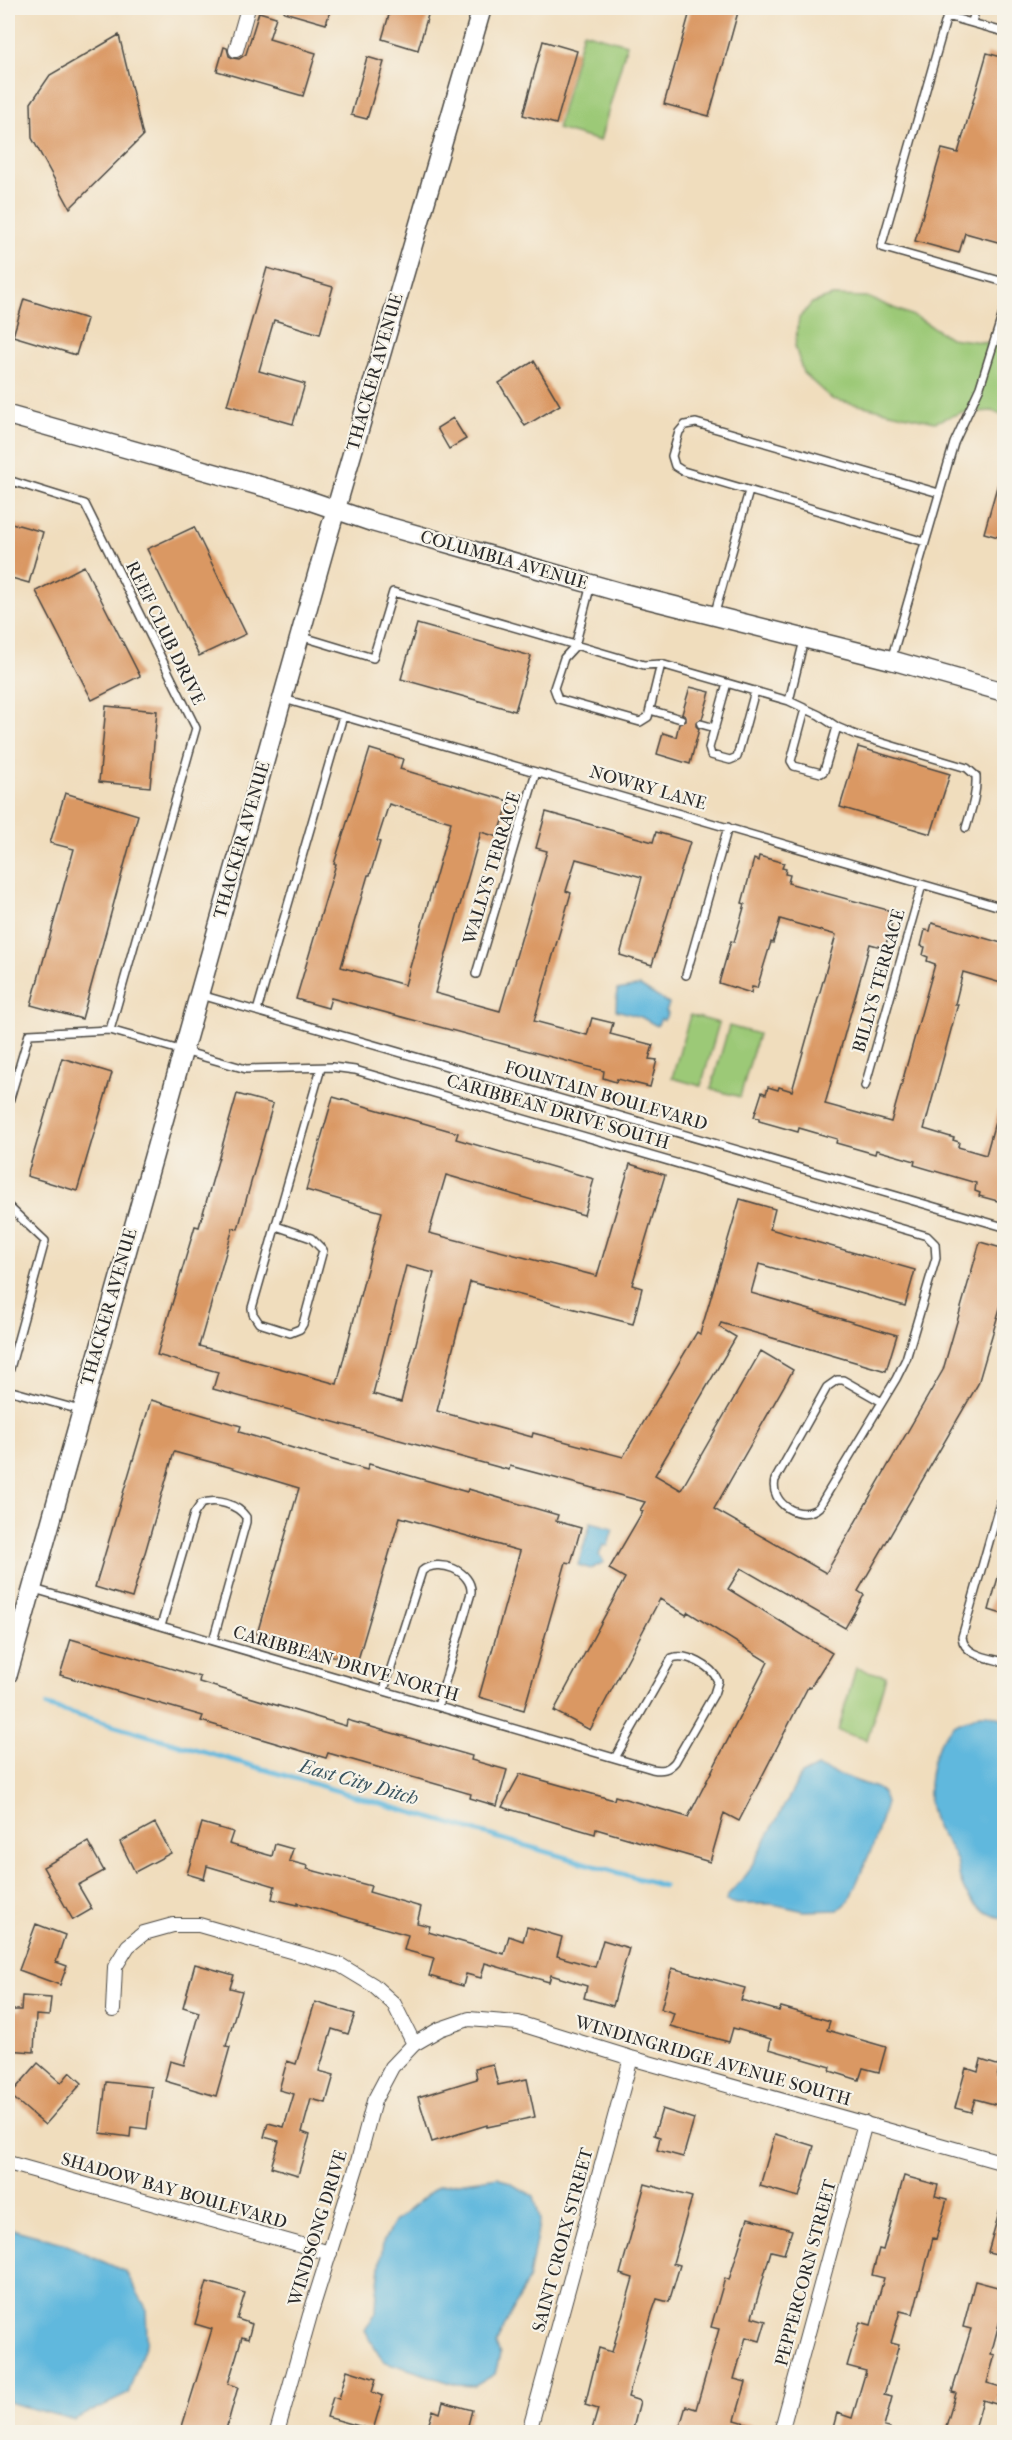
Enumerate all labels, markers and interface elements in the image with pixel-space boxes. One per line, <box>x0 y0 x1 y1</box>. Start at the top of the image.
street label: THACKER AVENUE <box>342 291 408 453</box>
street label: COLUMBIA AVENUE <box>418 526 590 594</box>
street label: REEF CLUB DRIVE <box>121 558 209 708</box>
street label: THACKER AVENUE <box>209 759 275 921</box>
street label: NOWRY LANE <box>587 761 709 815</box>
street label: WALLYS TERRACE <box>459 789 525 948</box>
street label: BILLYS TERRACE <box>848 907 910 1055</box>
street label: FOUNTAIN BOULEVARD <box>502 1057 710 1135</box>
street label: CARIBBEAN DRIVE SOUTH <box>444 1070 672 1154</box>
street label: THACKER AVENUE <box>76 1226 142 1388</box>
street label: CARIBBEAN DRIVE NORTH <box>231 1622 461 1706</box>
water label: East City Ditch <box>296 1754 421 1810</box>
street label: WINDINGRIDGE AVENUE SOUTH <box>572 2011 853 2110</box>
street label: SAINT CROIX STREET <box>528 2145 598 2334</box>
street label: WINDSONG DRIVE <box>284 2148 352 2309</box>
street label: SHADOW BAY BOULEVARD <box>59 2149 289 2233</box>
street label: PEPPERCORN STREET <box>771 2177 841 2369</box>

